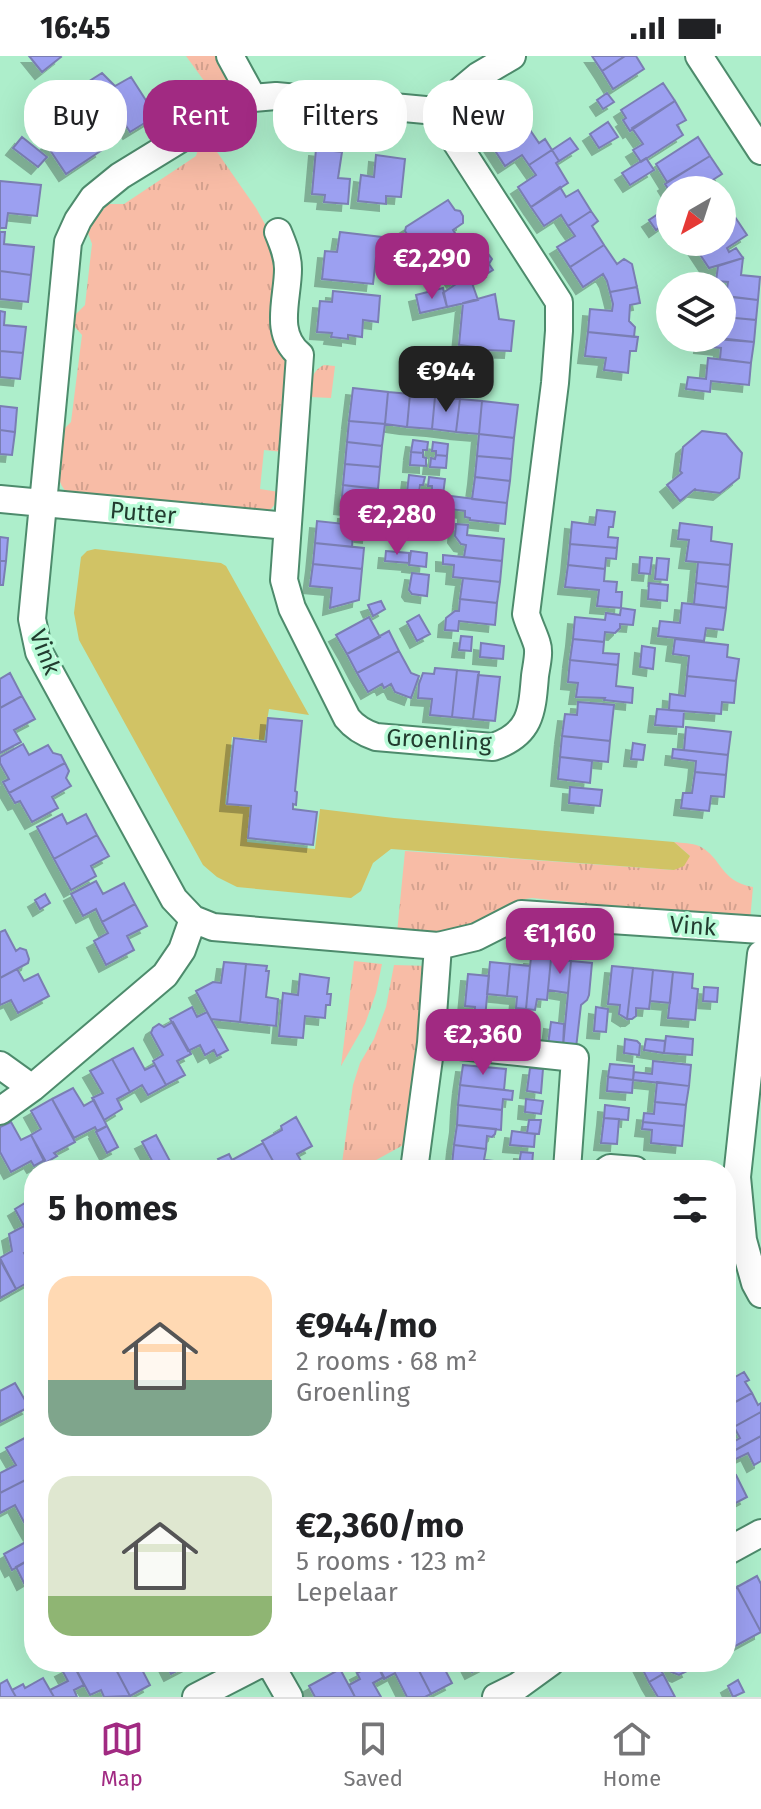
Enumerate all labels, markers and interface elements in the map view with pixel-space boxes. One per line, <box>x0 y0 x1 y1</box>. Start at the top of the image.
text: 16:45 <box>40 10 111 46</box>
chip: Buy <box>24 80 127 152</box>
chip: Rent <box>143 80 257 152</box>
chip: Filters <box>273 80 407 152</box>
chip: New <box>423 80 533 152</box>
north arrow <box>656 176 736 256</box>
map controls <box>656 176 736 352</box>
pin: €2,290 <box>367 233 497 301</box>
text: €2,290 <box>393 243 471 274</box>
button: layers <box>656 272 736 352</box>
pin: €944 <box>399 346 493 414</box>
text: €944 <box>417 356 475 387</box>
pin: €2,280 <box>332 489 462 557</box>
street label: Putter <box>109 496 178 530</box>
text: €2,280 <box>358 499 436 530</box>
street label: Vink <box>24 625 67 679</box>
street label: Groenling <box>386 723 493 757</box>
pin: €1,160 <box>495 908 625 976</box>
street label: Vink <box>669 910 718 942</box>
text: €1,160 <box>524 918 596 949</box>
pin: €2,360 <box>418 1009 548 1077</box>
text: €2,360 <box>444 1019 522 1050</box>
icon: filters <box>668 1186 712 1230</box>
text: 5 homes <box>48 1188 178 1229</box>
text: €944/mo <box>296 1305 437 1346</box>
icon: home <box>112 1308 208 1404</box>
text: 2 rooms · 68 m² <box>296 1346 477 1377</box>
text: Groenling <box>296 1377 410 1408</box>
text: €2,360/mo <box>296 1505 464 1546</box>
icon: home <box>112 1508 208 1604</box>
text: 5 rooms · 123 m² <box>296 1546 486 1577</box>
text: Lepelaar <box>296 1577 398 1608</box>
tab: Map <box>100 1717 144 1792</box>
tab: Saved <box>343 1717 403 1792</box>
tab: Home <box>603 1717 661 1792</box>

